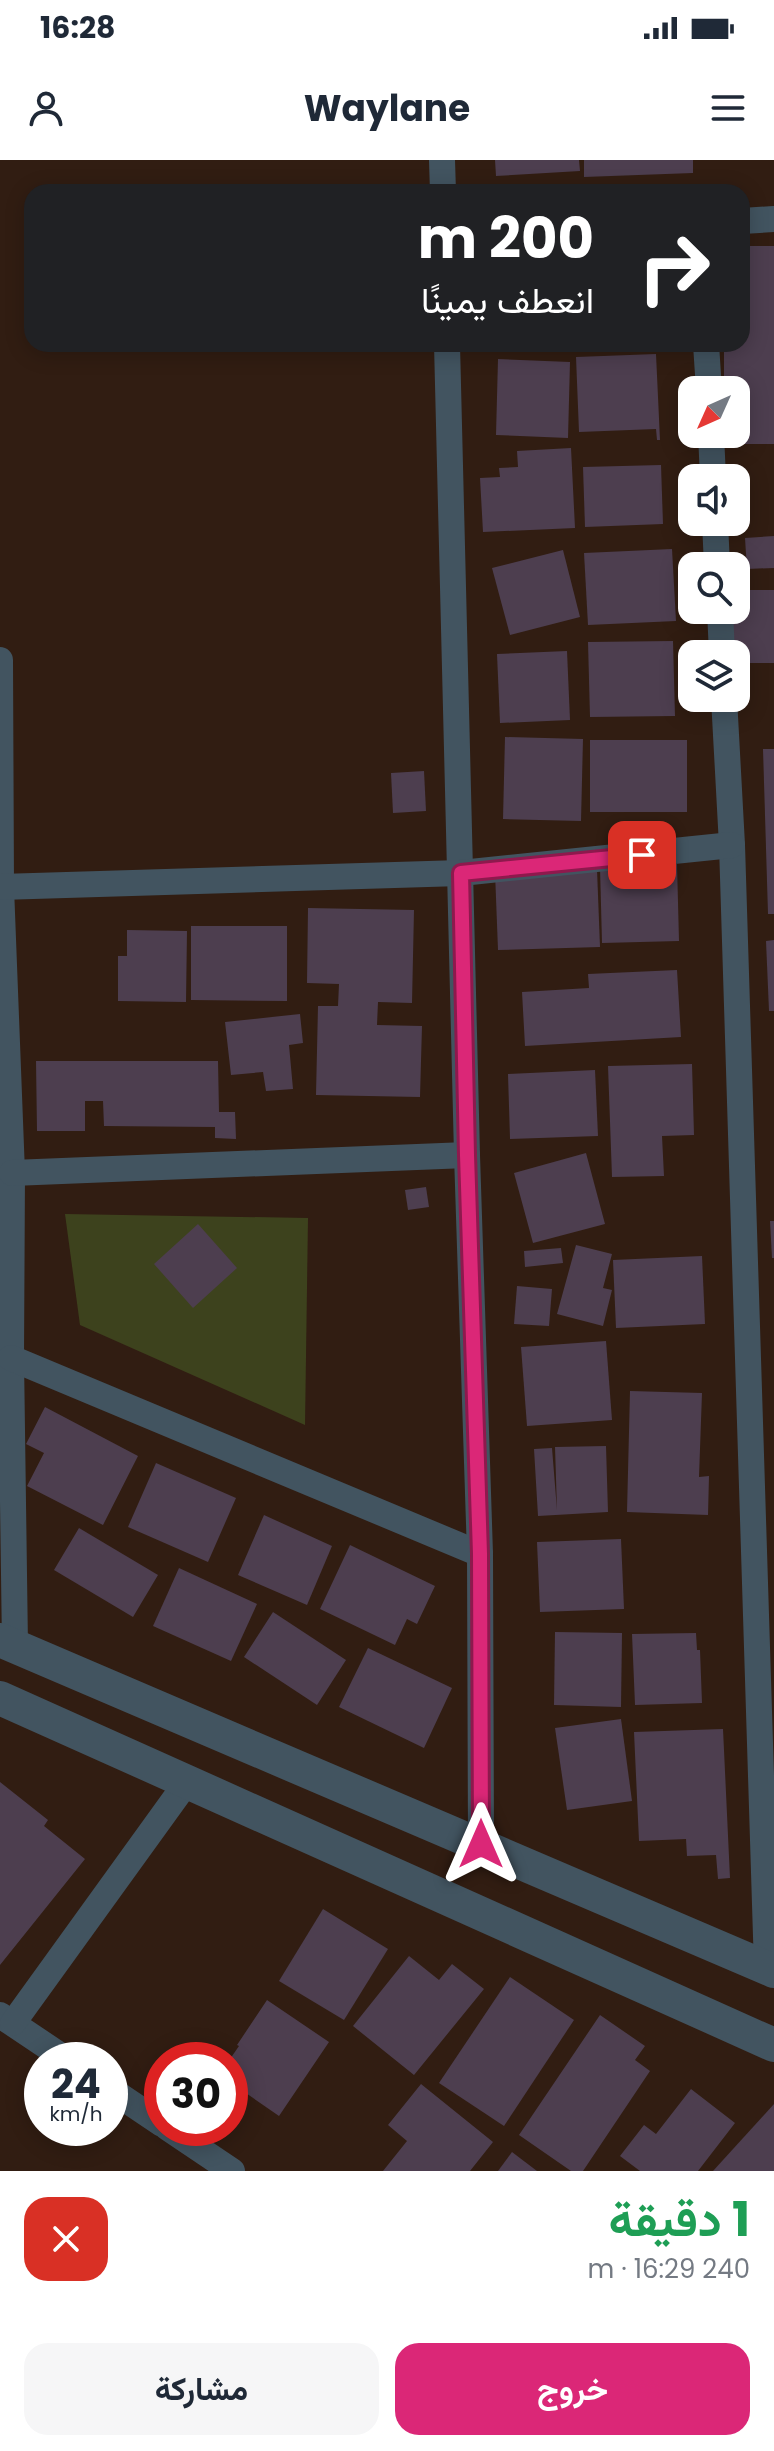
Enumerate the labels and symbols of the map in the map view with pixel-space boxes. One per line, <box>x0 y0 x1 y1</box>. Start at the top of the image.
north arrow <box>678 376 750 448</box>
pin <box>608 821 676 889</box>
position arrow <box>439 1802 523 1886</box>
speed limit sign: 30 <box>144 2042 248 2146</box>

